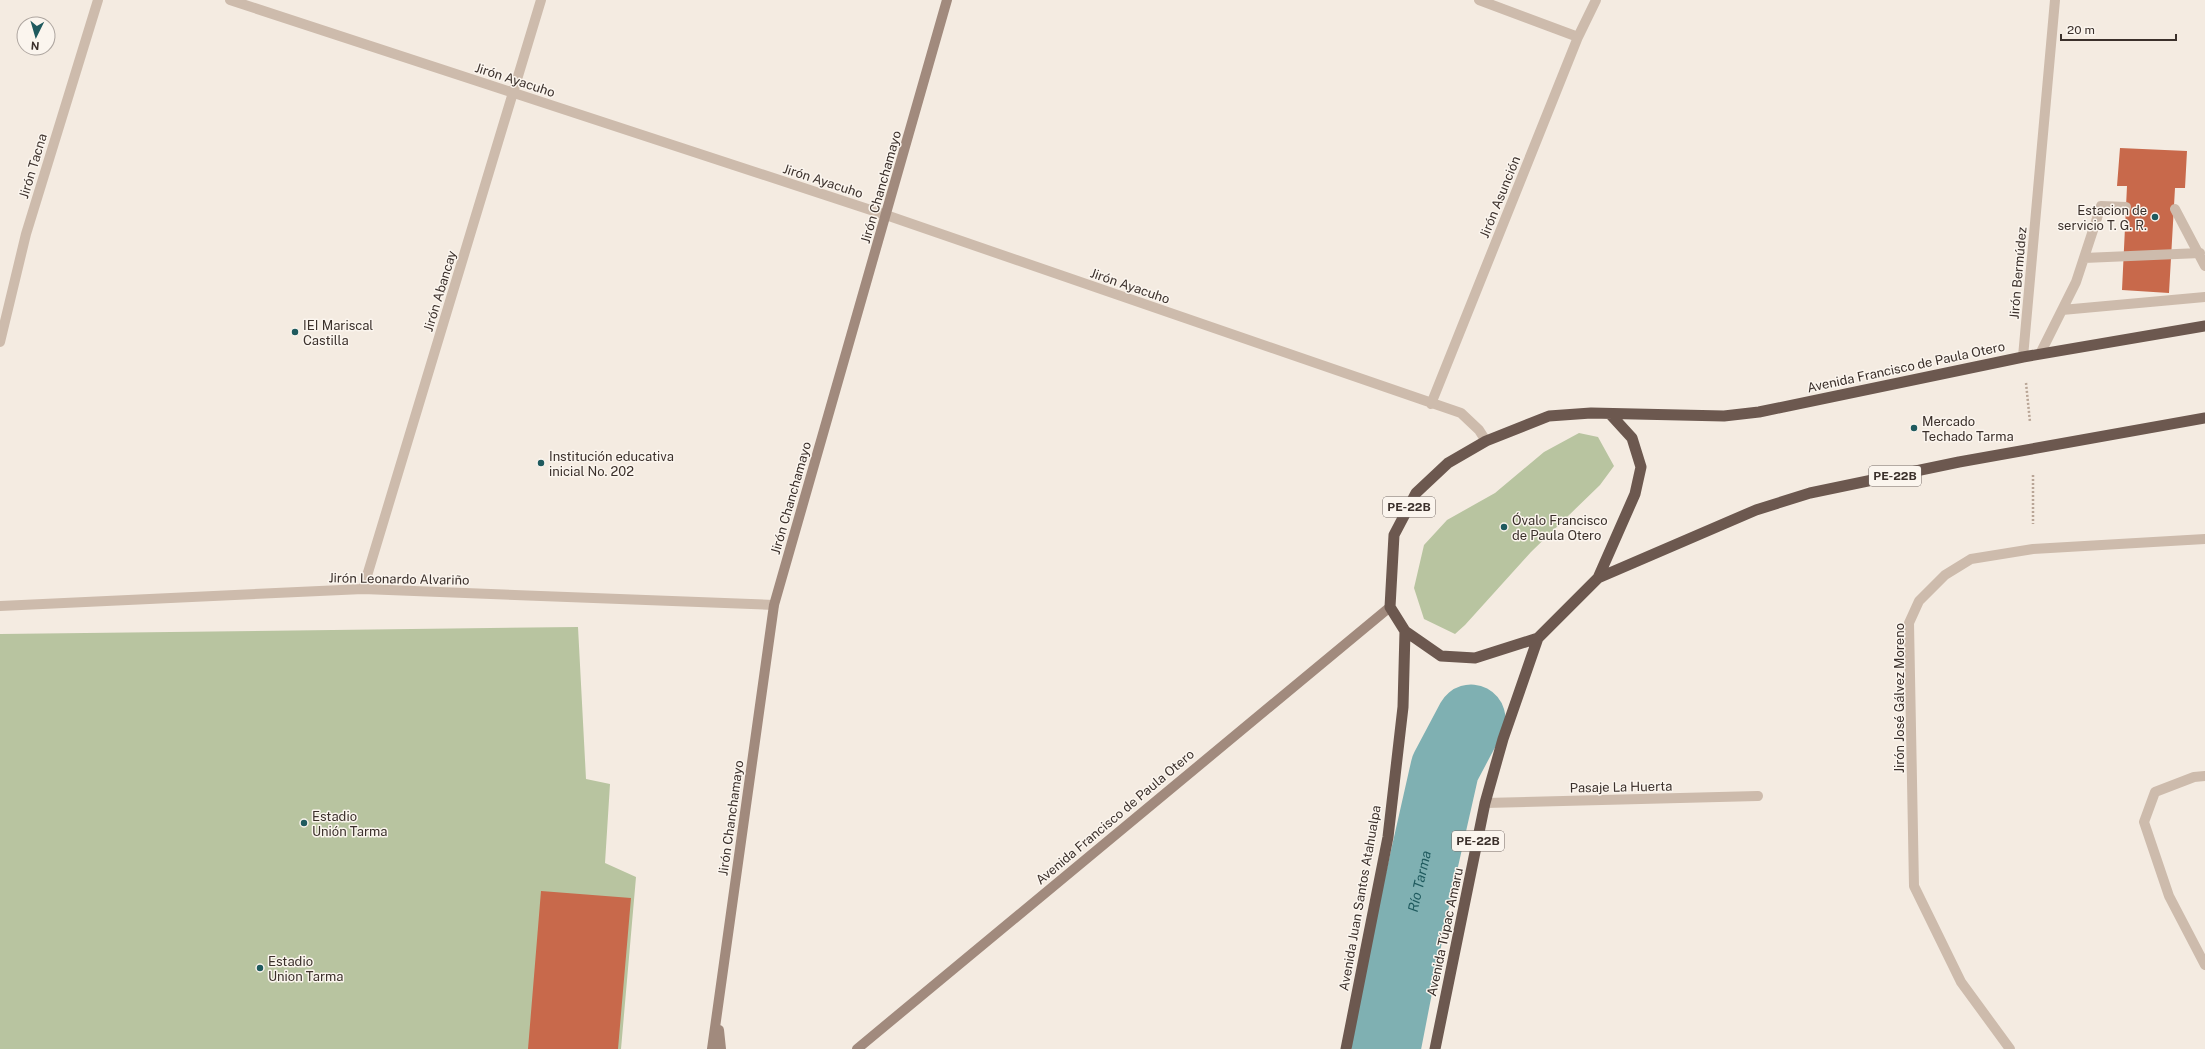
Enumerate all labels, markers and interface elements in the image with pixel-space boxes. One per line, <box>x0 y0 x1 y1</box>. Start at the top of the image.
north arrow <box>16 16 56 56</box>
scale bar <box>2061 16 2176 42</box>
text: 20 m <box>2067 23 2095 37</box>
text: N <box>30 40 40 52</box>
street label: Jirón Ayacuho <box>473 60 557 100</box>
street label: Jirón Chanchamayo <box>858 129 904 245</box>
street label: Jirón Tacna <box>16 132 50 200</box>
street label: Jirón Asunción <box>1477 154 1523 240</box>
street label: Jirón Ayacuho <box>781 161 865 201</box>
place label: Estacion de servicio T. G. R. <box>2057 203 2147 233</box>
marker: Estacion de servicio T. G. R. <box>2150 212 2160 222</box>
street label: Jirón Bermúdez <box>2006 226 2030 320</box>
street label: Jirón Abancay <box>421 249 459 333</box>
street label: Jirón Ayacuho <box>1088 265 1172 307</box>
place label: IEI Mariscal Castilla <box>303 318 373 348</box>
marker: IEI Mariscal Castilla <box>290 327 300 337</box>
street label: Avenida Francisco de Paula Otero <box>1806 339 2006 395</box>
place label: Mercado Techado Tarma <box>1922 414 2014 444</box>
marker: Mercado Techado Tarma <box>1909 423 1919 433</box>
street label: Jirón Chanchamayo <box>768 440 814 556</box>
place label: Institución educativa inicial No. 202 <box>549 449 674 479</box>
marker: Institución educativa inicial No. 202 <box>536 458 546 468</box>
road number: PE-22B <box>1869 466 1921 486</box>
road number: PE-22B <box>1383 497 1435 517</box>
place label: Óvalo Francisco de Paula Otero <box>1512 512 1608 543</box>
marker: Óvalo Francisco de Paula Otero <box>1499 522 1509 532</box>
street label: Jirón Leonardo Alvariño <box>328 570 470 588</box>
street label: Jirón José Gálvez Moreno <box>1892 623 1907 773</box>
street label: Avenida Francisco de Paula Otero <box>1033 746 1197 888</box>
street label: Jirón Chanchamayo <box>715 759 747 877</box>
street label: Pasaje La Huerta <box>1570 779 1672 795</box>
street label: Avenida Juan Santos Atahualpa <box>1336 804 1384 992</box>
place label: Estadio Unión Tarma <box>312 809 387 839</box>
marker: Estadio Unión Tarma <box>299 818 309 828</box>
road number: PE-22B <box>1452 831 1504 851</box>
water label: Río Tarma <box>1405 849 1434 913</box>
street label: Avenida Túpac Amaru <box>1424 866 1466 998</box>
place label: Estadio Union Tarma <box>268 954 343 984</box>
marker: Estadio Union Tarma <box>255 963 265 973</box>

